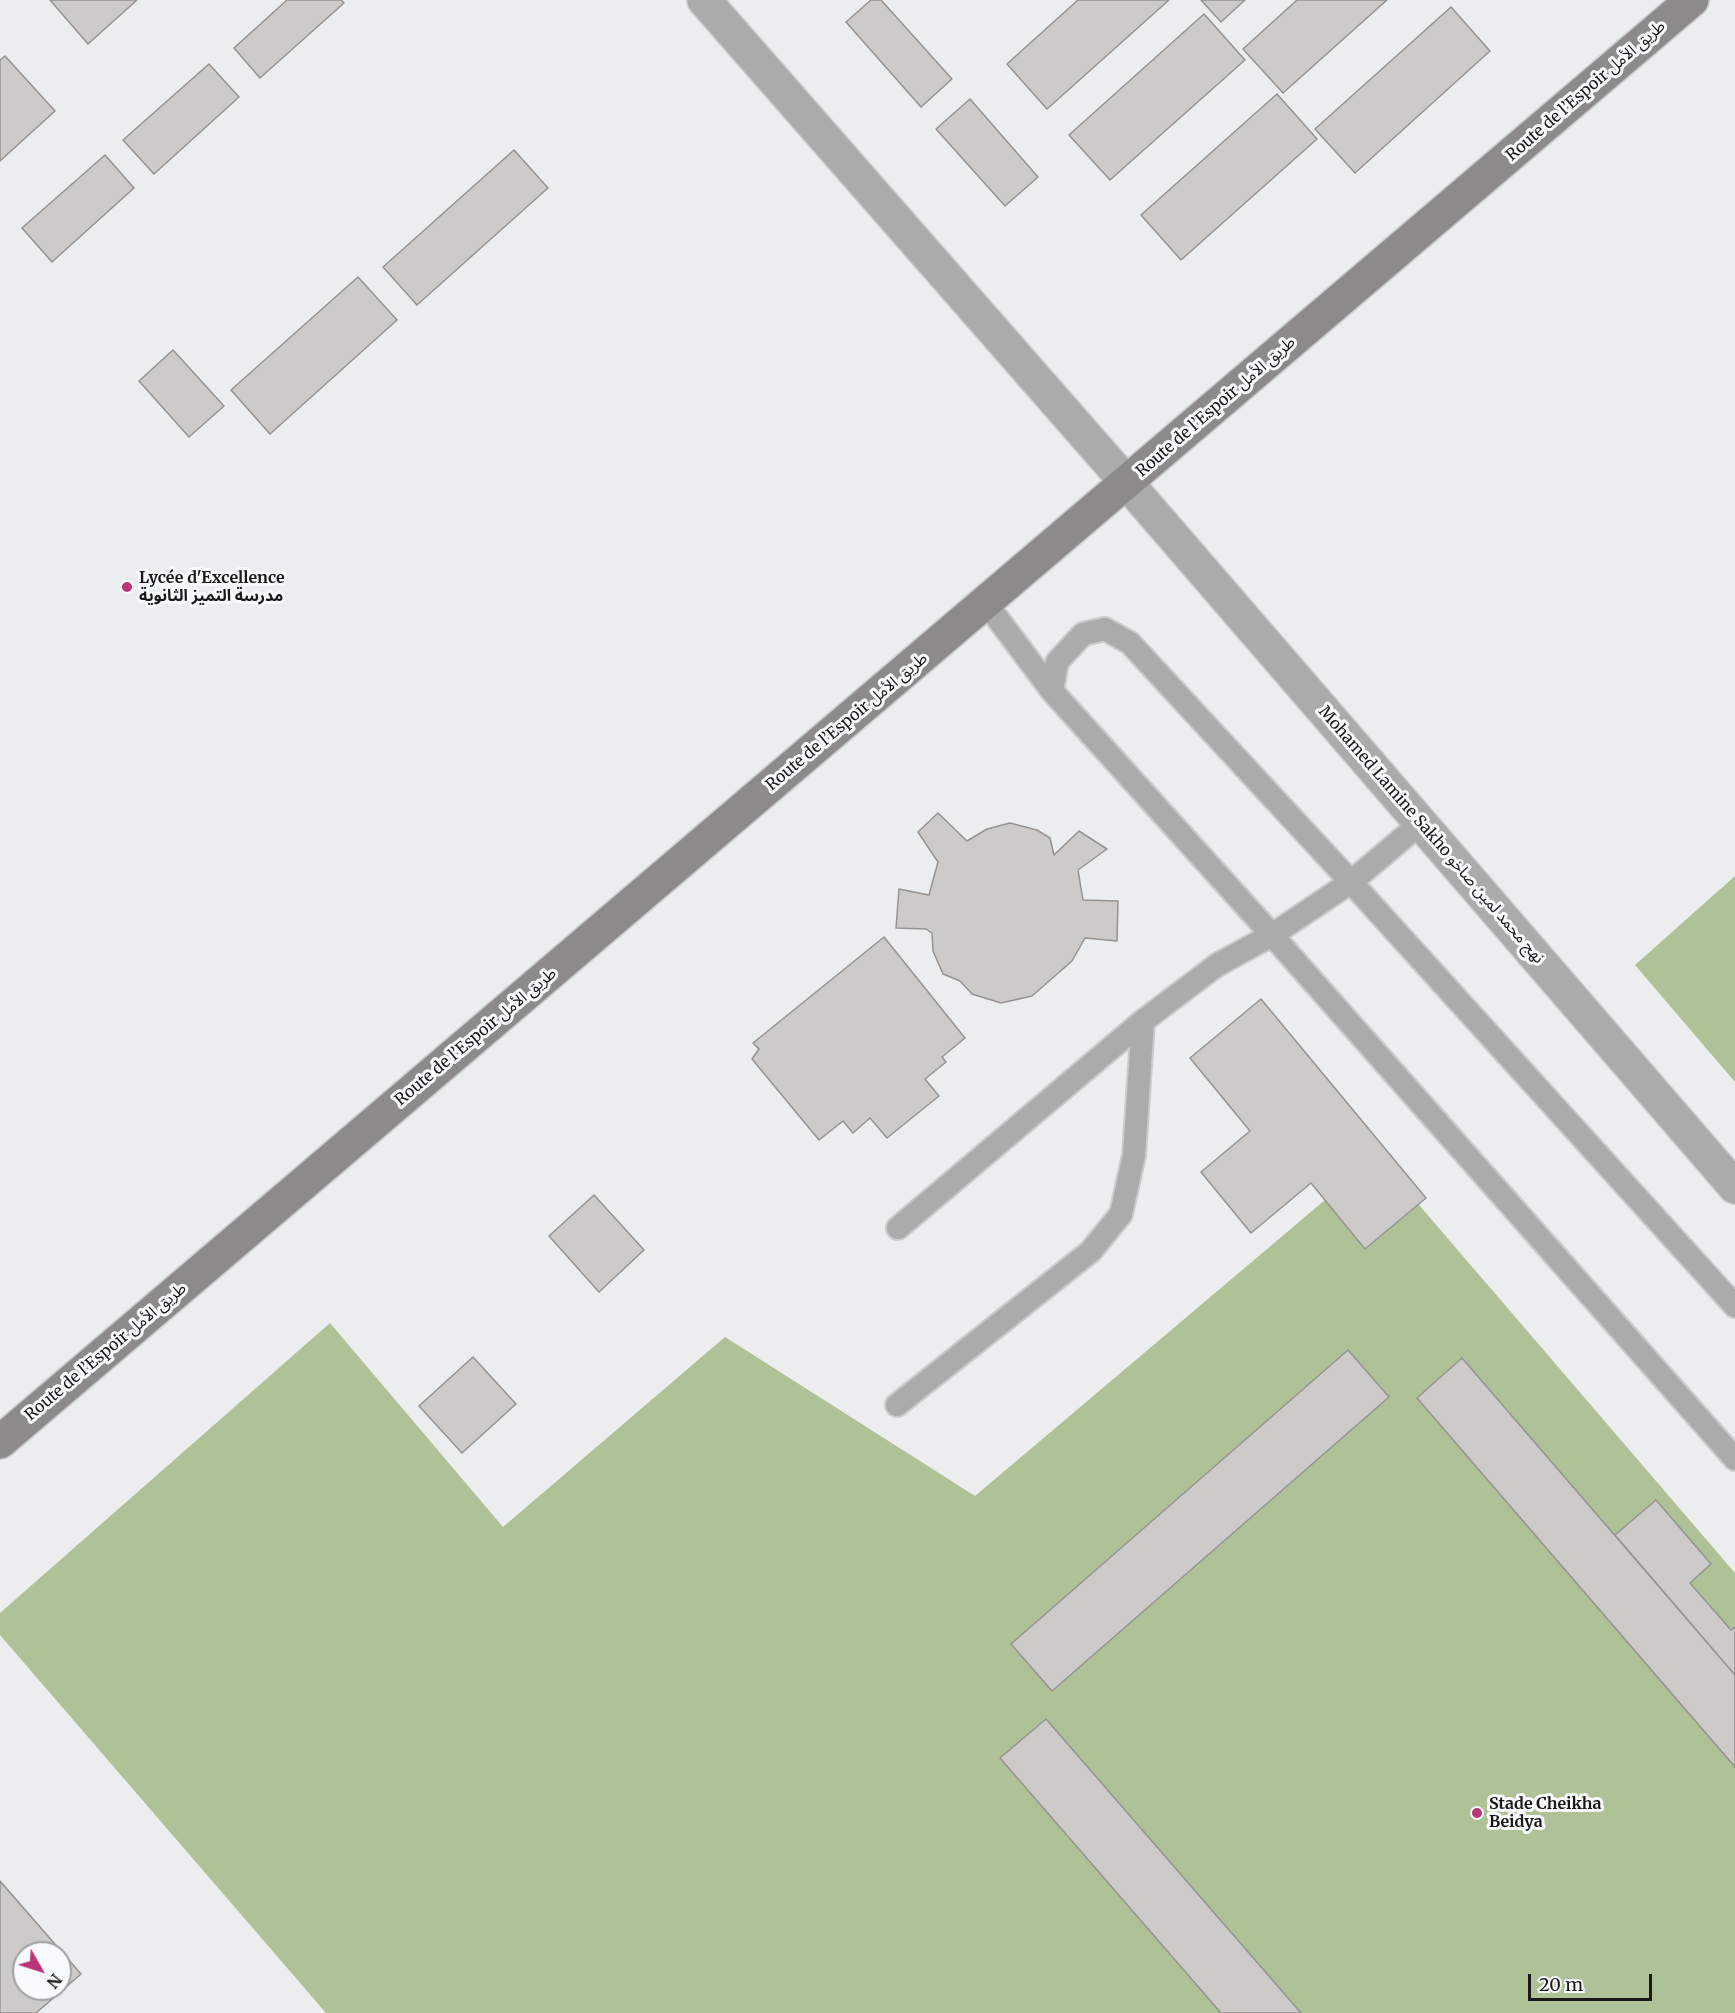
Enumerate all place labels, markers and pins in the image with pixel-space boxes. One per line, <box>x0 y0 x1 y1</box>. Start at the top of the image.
place label: Lycée d'Excellence مدرسة التميز الثانوية <box>139 568 285 606</box>
marker: Lycée d'Excellence مدرسة التميز الثانوية <box>120 580 134 594</box>
place label: Stade Cheikha Beidya <box>1489 1794 1601 1832</box>
marker: Stade Cheikha Beidya <box>1470 1806 1484 1820</box>

